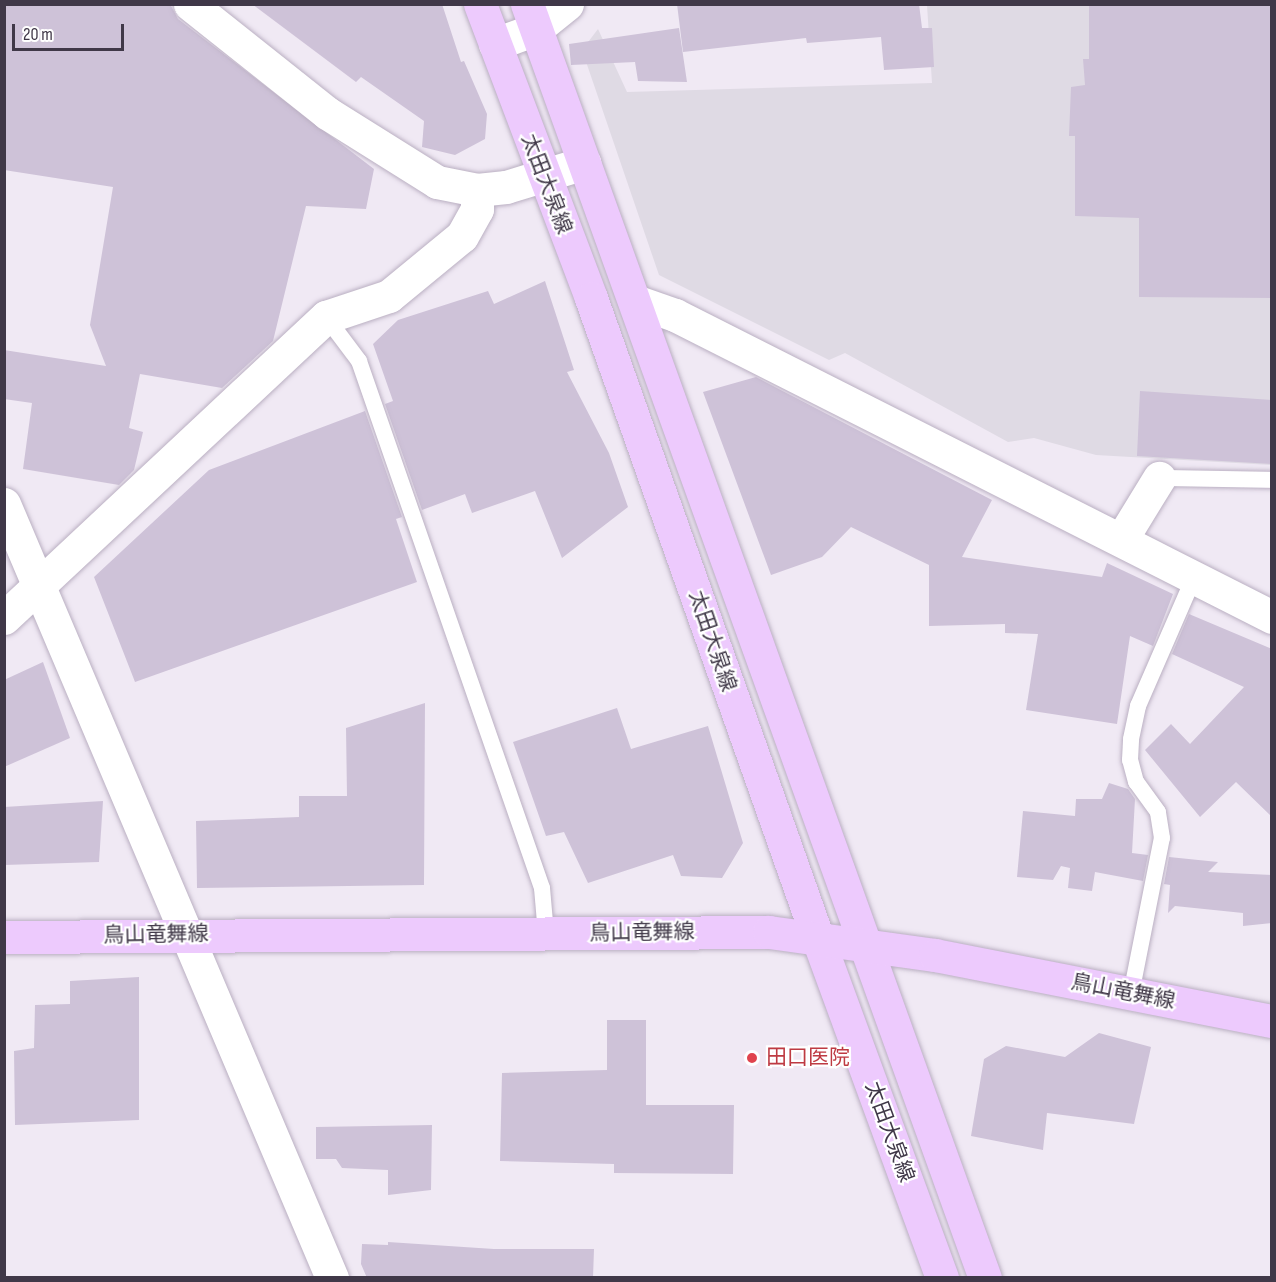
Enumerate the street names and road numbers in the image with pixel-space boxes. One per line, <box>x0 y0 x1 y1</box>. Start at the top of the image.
street label: 太田大泉線 <box>515 130 577 238</box>
street label: 太田大泉線 <box>683 587 741 695</box>
street label: 鳥山竜舞線 <box>589 919 695 947</box>
street label: 鳥山竜舞線 <box>103 921 209 949</box>
street label: 鳥山竜舞線 <box>1069 970 1177 1014</box>
street label: 太田大泉線 <box>859 1078 919 1186</box>

